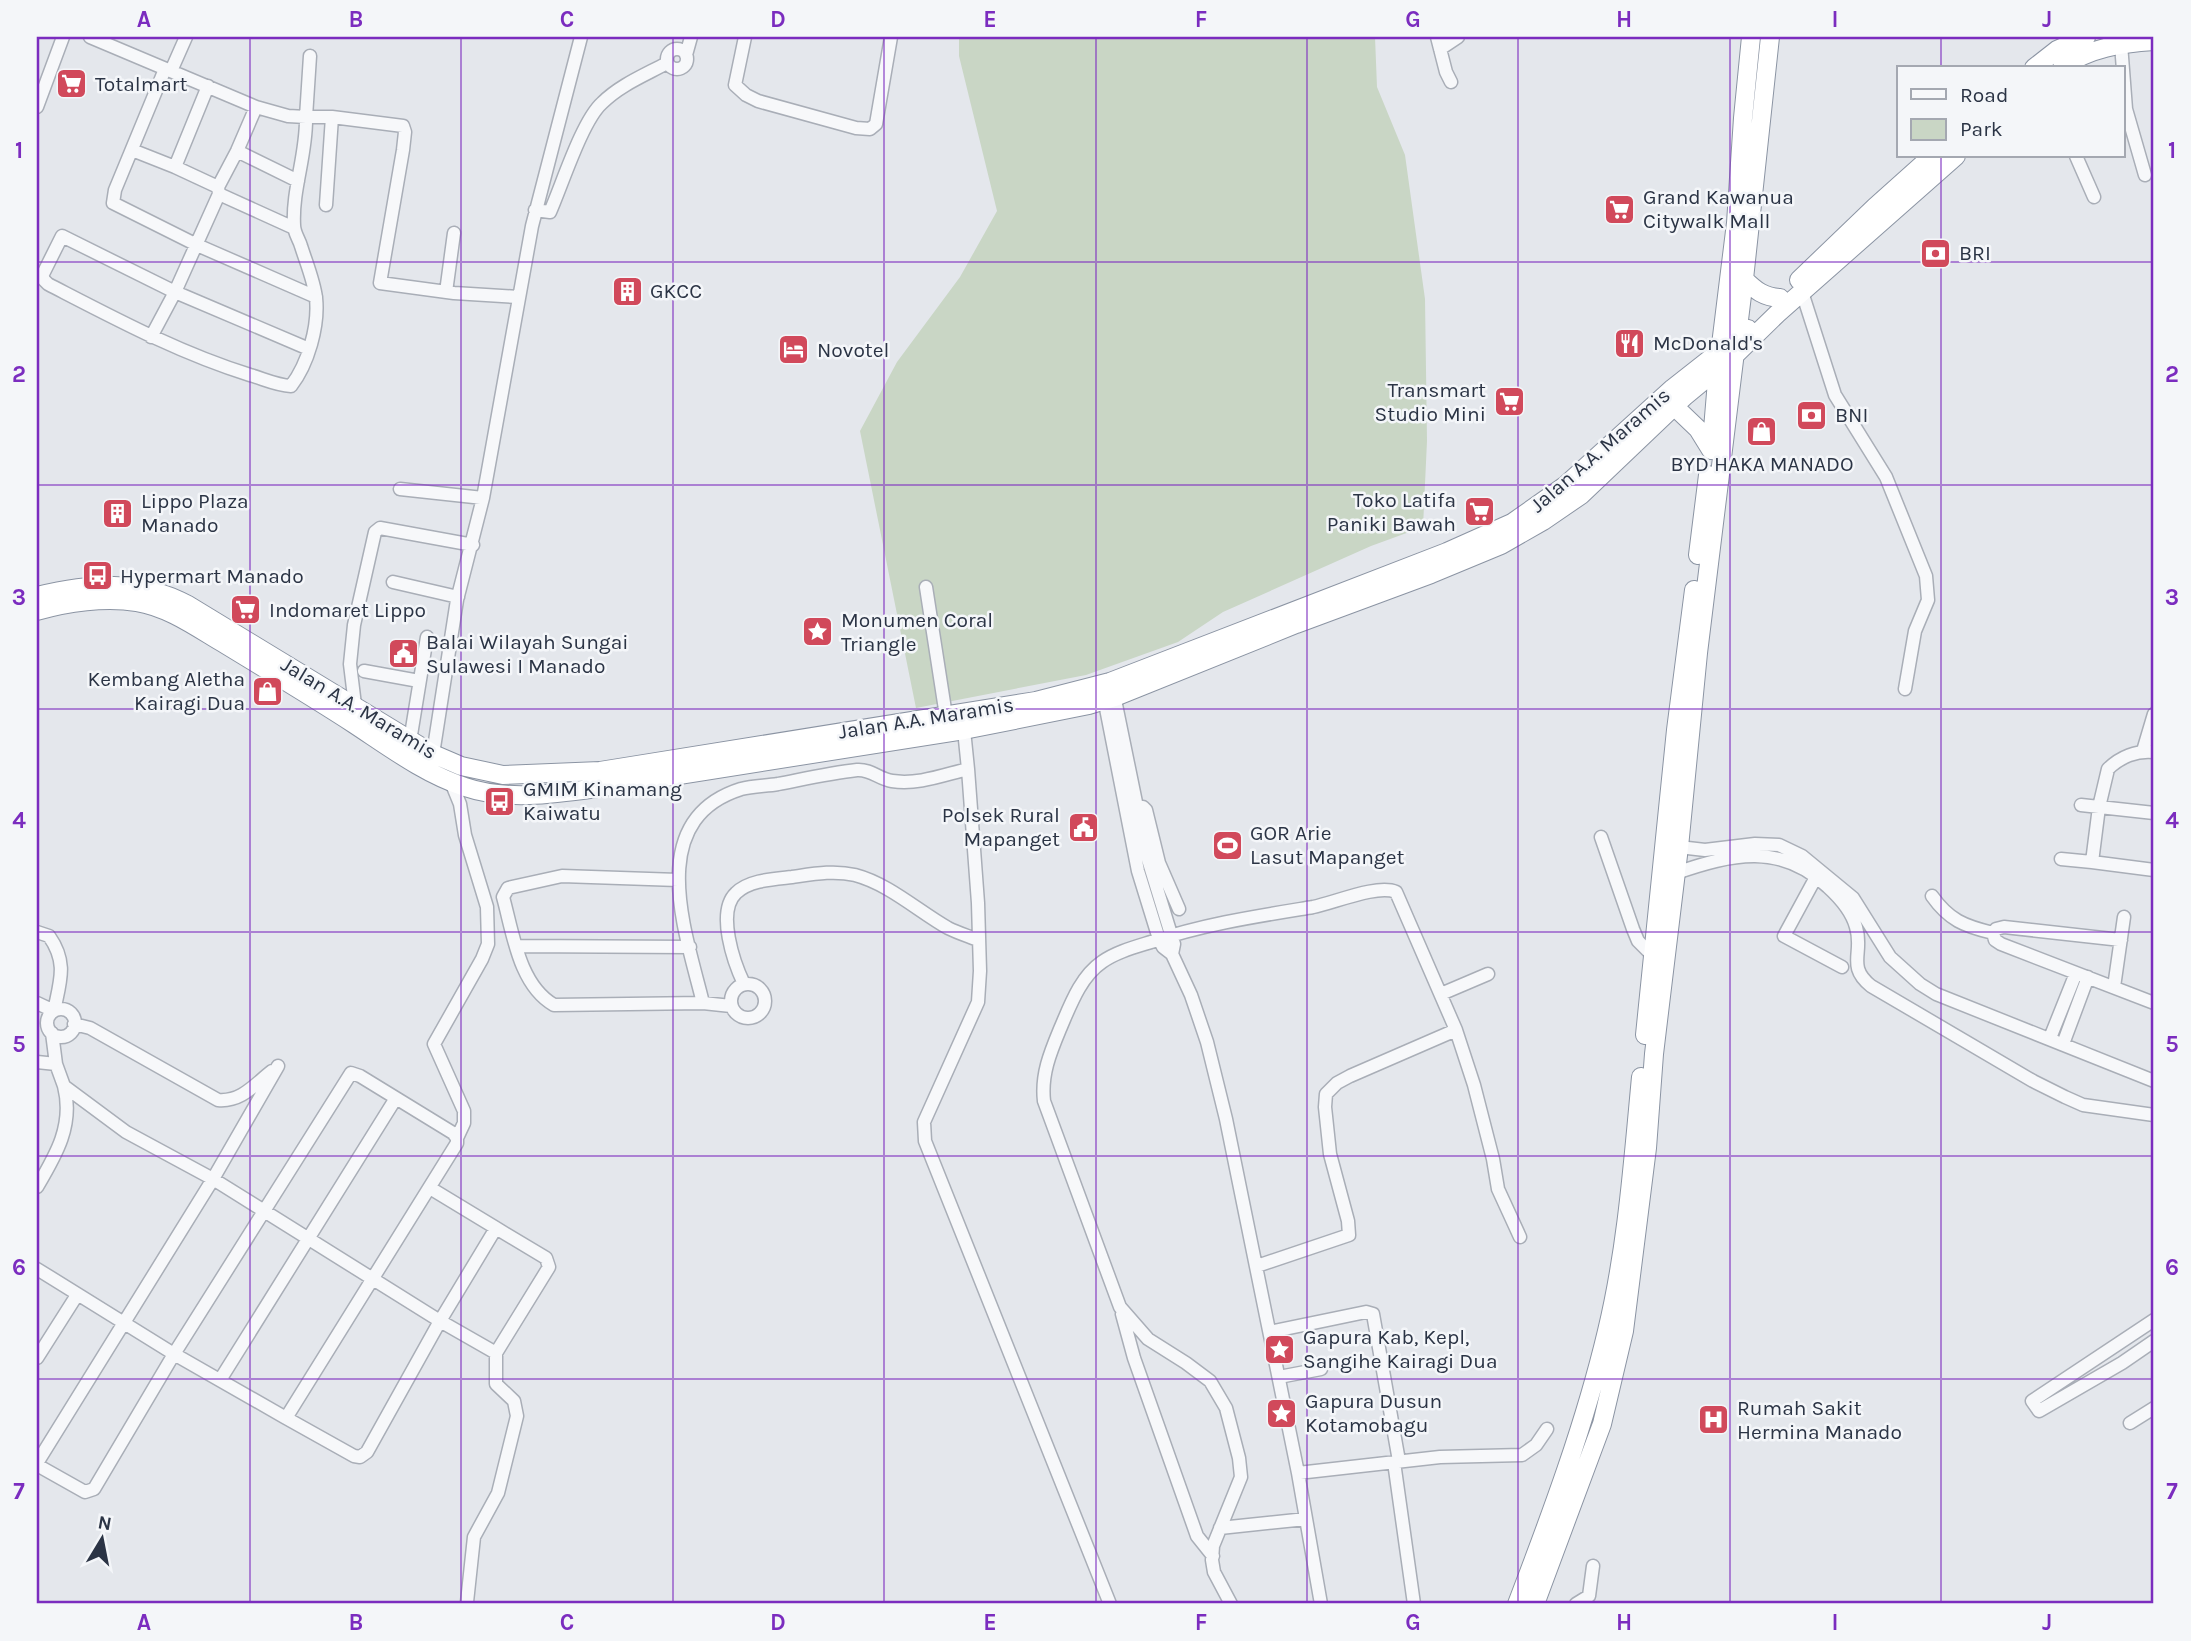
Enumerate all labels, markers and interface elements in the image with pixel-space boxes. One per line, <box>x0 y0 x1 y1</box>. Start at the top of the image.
text: A <box>137 6 151 33</box>
text: B <box>349 6 363 33</box>
text: C <box>560 6 574 33</box>
text: D <box>770 6 786 33</box>
text: E <box>983 6 997 33</box>
text: F <box>1195 6 1207 33</box>
text: G <box>1405 6 1421 33</box>
text: H <box>1616 6 1632 33</box>
text: I <box>1831 6 1839 33</box>
text: J <box>2042 6 2052 33</box>
legend <box>1897 66 2124 158</box>
supermarket icon: Totalmart <box>55 67 89 101</box>
place label: Totalmart <box>95 72 187 96</box>
text: Road <box>1960 83 2008 107</box>
text: Park <box>1960 117 2003 141</box>
text: 1 <box>15 137 23 164</box>
text: 1 <box>2168 137 2176 164</box>
place label: Grand Kawanua Citywalk Mall <box>1643 185 1794 233</box>
supermarket icon: Grand Kawanua Citywalk Mall <box>1603 192 1637 226</box>
bank icon: BRI <box>1919 236 1953 270</box>
place label: BRI <box>1959 241 1991 265</box>
building icon: GKCC <box>610 274 644 308</box>
place label: GKCC <box>650 279 702 303</box>
restaurant icon: McDonald's <box>1613 326 1647 360</box>
place label: McDonald's <box>1653 331 1763 355</box>
hotel icon: Novotel <box>777 333 811 367</box>
place label: Novotel <box>817 338 889 362</box>
text: 2 <box>12 361 26 388</box>
text: 2 <box>2165 361 2179 388</box>
place label: Transmart Studio Mini <box>1375 378 1486 426</box>
street label: Jalan A.A. Maramis <box>1525 383 1675 517</box>
supermarket icon: Transmart Studio Mini <box>1492 385 1526 419</box>
bank icon: BNI <box>1795 398 1829 432</box>
place label: BNI <box>1835 403 1868 427</box>
shop icon: BYD HAKA MANADO <box>1745 415 1779 449</box>
place label: BYD HAKA MANADO <box>1670 452 1854 476</box>
place label: Toko Latifa Paniki Bawah <box>1327 488 1456 536</box>
place label: Lippo Plaza Manado <box>141 489 249 537</box>
supermarket icon: Toko Latifa Paniki Bawah <box>1462 495 1496 529</box>
building icon: Lippo Plaza Manado <box>101 496 135 530</box>
bus stop icon: Hypermart Manado <box>80 559 114 593</box>
place label: Hypermart Manado <box>120 564 304 588</box>
text: 3 <box>12 584 26 611</box>
text: 3 <box>2165 584 2179 611</box>
supermarket icon: Indomaret Lippo <box>229 593 263 627</box>
place label: Indomaret Lippo <box>269 598 426 622</box>
place label: Monumen Coral Triangle <box>841 608 993 656</box>
place icon: Monumen Coral Triangle <box>801 615 835 649</box>
place label: Balai Wilayah Sungai Sulawesi I Manado <box>426 630 629 678</box>
public building icon: Balai Wilayah Sungai Sulawesi I Manado <box>386 637 420 671</box>
street label: Jalan A.A. Maramis <box>277 652 441 764</box>
place label: Kembang Aletha Kairagi Dua <box>87 667 245 715</box>
shop icon: Kembang Aletha Kairagi Dua <box>251 674 285 708</box>
street label: Jalan A.A. Maramis <box>837 692 1015 744</box>
place label: GMIM Kinamang Kaiwatu <box>523 777 682 825</box>
bus stop icon: GMIM Kinamang Kaiwatu <box>483 784 517 818</box>
place label: Polsek Rural Mapanget <box>942 803 1060 851</box>
text: 4 <box>12 807 26 834</box>
text: 4 <box>2165 807 2179 834</box>
public building icon: Polsek Rural Mapanget <box>1066 810 1100 844</box>
place label: GOR Arie Lasut Mapanget <box>1250 821 1405 869</box>
sports icon: GOR Arie Lasut Mapanget <box>1210 828 1244 862</box>
text: 5 <box>12 1031 26 1058</box>
text: 5 <box>2165 1031 2179 1058</box>
text: 6 <box>12 1254 26 1281</box>
text: 6 <box>2165 1254 2179 1281</box>
place label: Gapura Kab, Kepl, Sangihe Kairagi Dua <box>1303 1325 1497 1373</box>
place icon: Gapura Kab, Kepl, Sangihe Kairagi Dua <box>1263 1332 1297 1366</box>
place label: Gapura Dusun Kotamobagu <box>1305 1389 1442 1437</box>
place icon: Gapura Dusun Kotamobagu <box>1265 1396 1299 1430</box>
place label: Rumah Sakit Hermina Manado <box>1737 1396 1902 1444</box>
hospital icon: Rumah Sakit Hermina Manado <box>1697 1403 1731 1437</box>
text: 7 <box>13 1478 25 1505</box>
text: 7 <box>2166 1478 2178 1505</box>
north arrow <box>66 1504 136 1574</box>
text: N <box>96 1511 113 1535</box>
text: A <box>137 1609 151 1636</box>
text: B <box>349 1609 363 1636</box>
text: C <box>560 1609 574 1636</box>
text: D <box>770 1609 786 1636</box>
text: E <box>983 1609 997 1636</box>
text: F <box>1195 1609 1207 1636</box>
text: G <box>1405 1609 1421 1636</box>
text: H <box>1616 1609 1632 1636</box>
text: I <box>1831 1609 1839 1636</box>
text: J <box>2042 1609 2052 1636</box>

